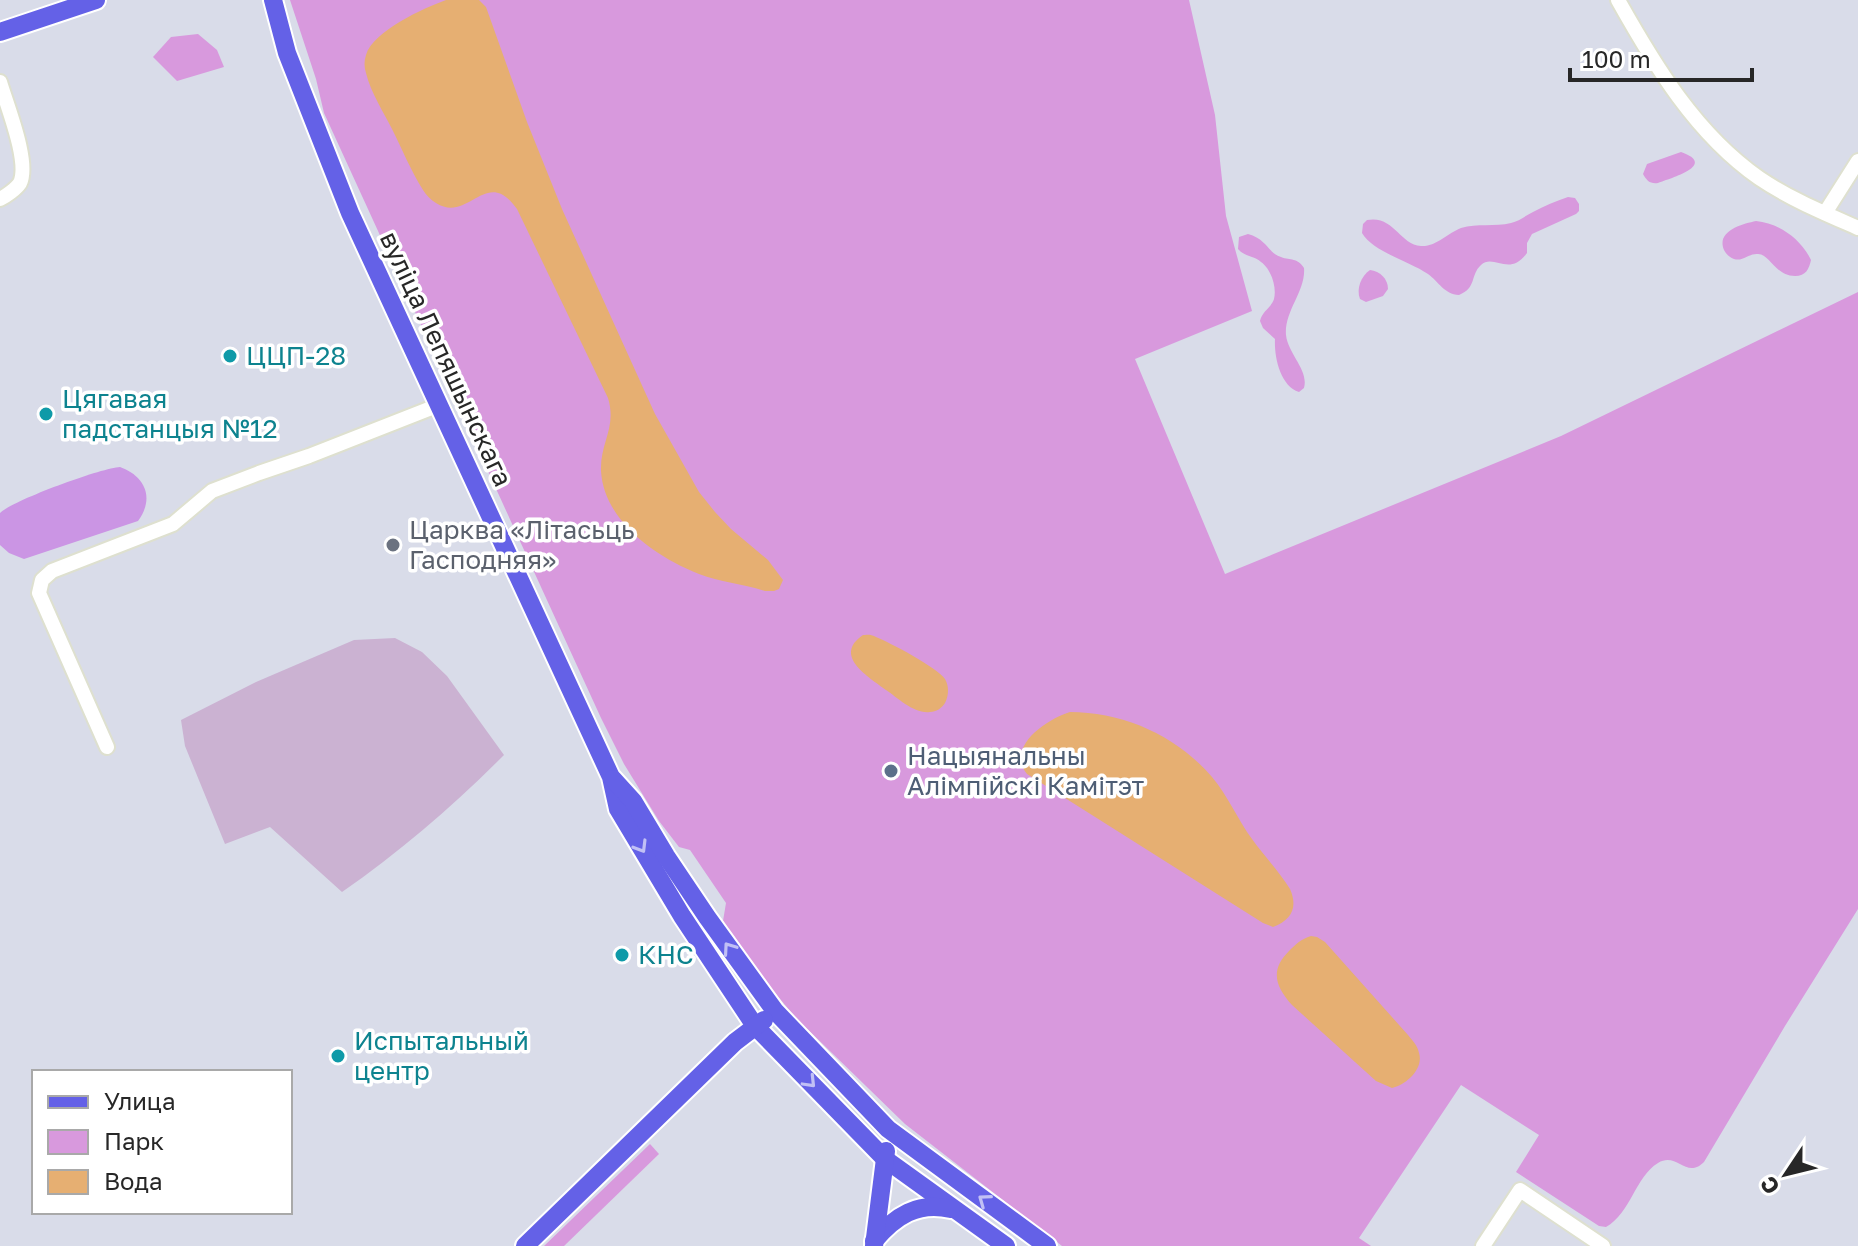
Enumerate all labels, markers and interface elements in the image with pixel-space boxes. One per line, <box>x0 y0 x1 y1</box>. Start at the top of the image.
scale bar <box>1570 32 1752 82</box>
text: 100 m <box>1582 44 1651 73</box>
street label: вуліца Лепяшынскага <box>374 226 519 491</box>
place label: ЦЦП-28 <box>246 340 346 371</box>
marker: ЦЦП-28 <box>221 347 239 365</box>
place label: Цягавая падстанцыя №12 <box>62 383 278 444</box>
marker: Цягавая падстанцыя №12 <box>37 405 55 423</box>
place label: Царква «Літасьць Гасподняя» <box>409 514 635 575</box>
marker: Царква «Літасьць Гасподняя» <box>384 536 402 554</box>
place label: Нацыянальны Алімпійскі Камітэт <box>907 740 1145 801</box>
marker: Нацыянальны Алімпійскі Камітэт <box>882 762 900 780</box>
one-way arrow <box>631 838 647 853</box>
place label: КНС <box>638 939 694 970</box>
one-way arrow <box>724 943 739 957</box>
marker: КНС <box>613 946 631 964</box>
place label: Испытальный центр <box>354 1025 529 1086</box>
marker: Испытальный центр <box>329 1047 347 1065</box>
legend <box>32 1070 292 1214</box>
one-way arrow <box>800 1073 815 1087</box>
text: Улица <box>104 1086 176 1115</box>
text: Парк <box>104 1126 164 1155</box>
north arrow <box>1746 1134 1826 1214</box>
text: Вода <box>104 1166 163 1195</box>
text: С <box>1754 1172 1785 1200</box>
one-way arrow <box>978 1195 992 1209</box>

